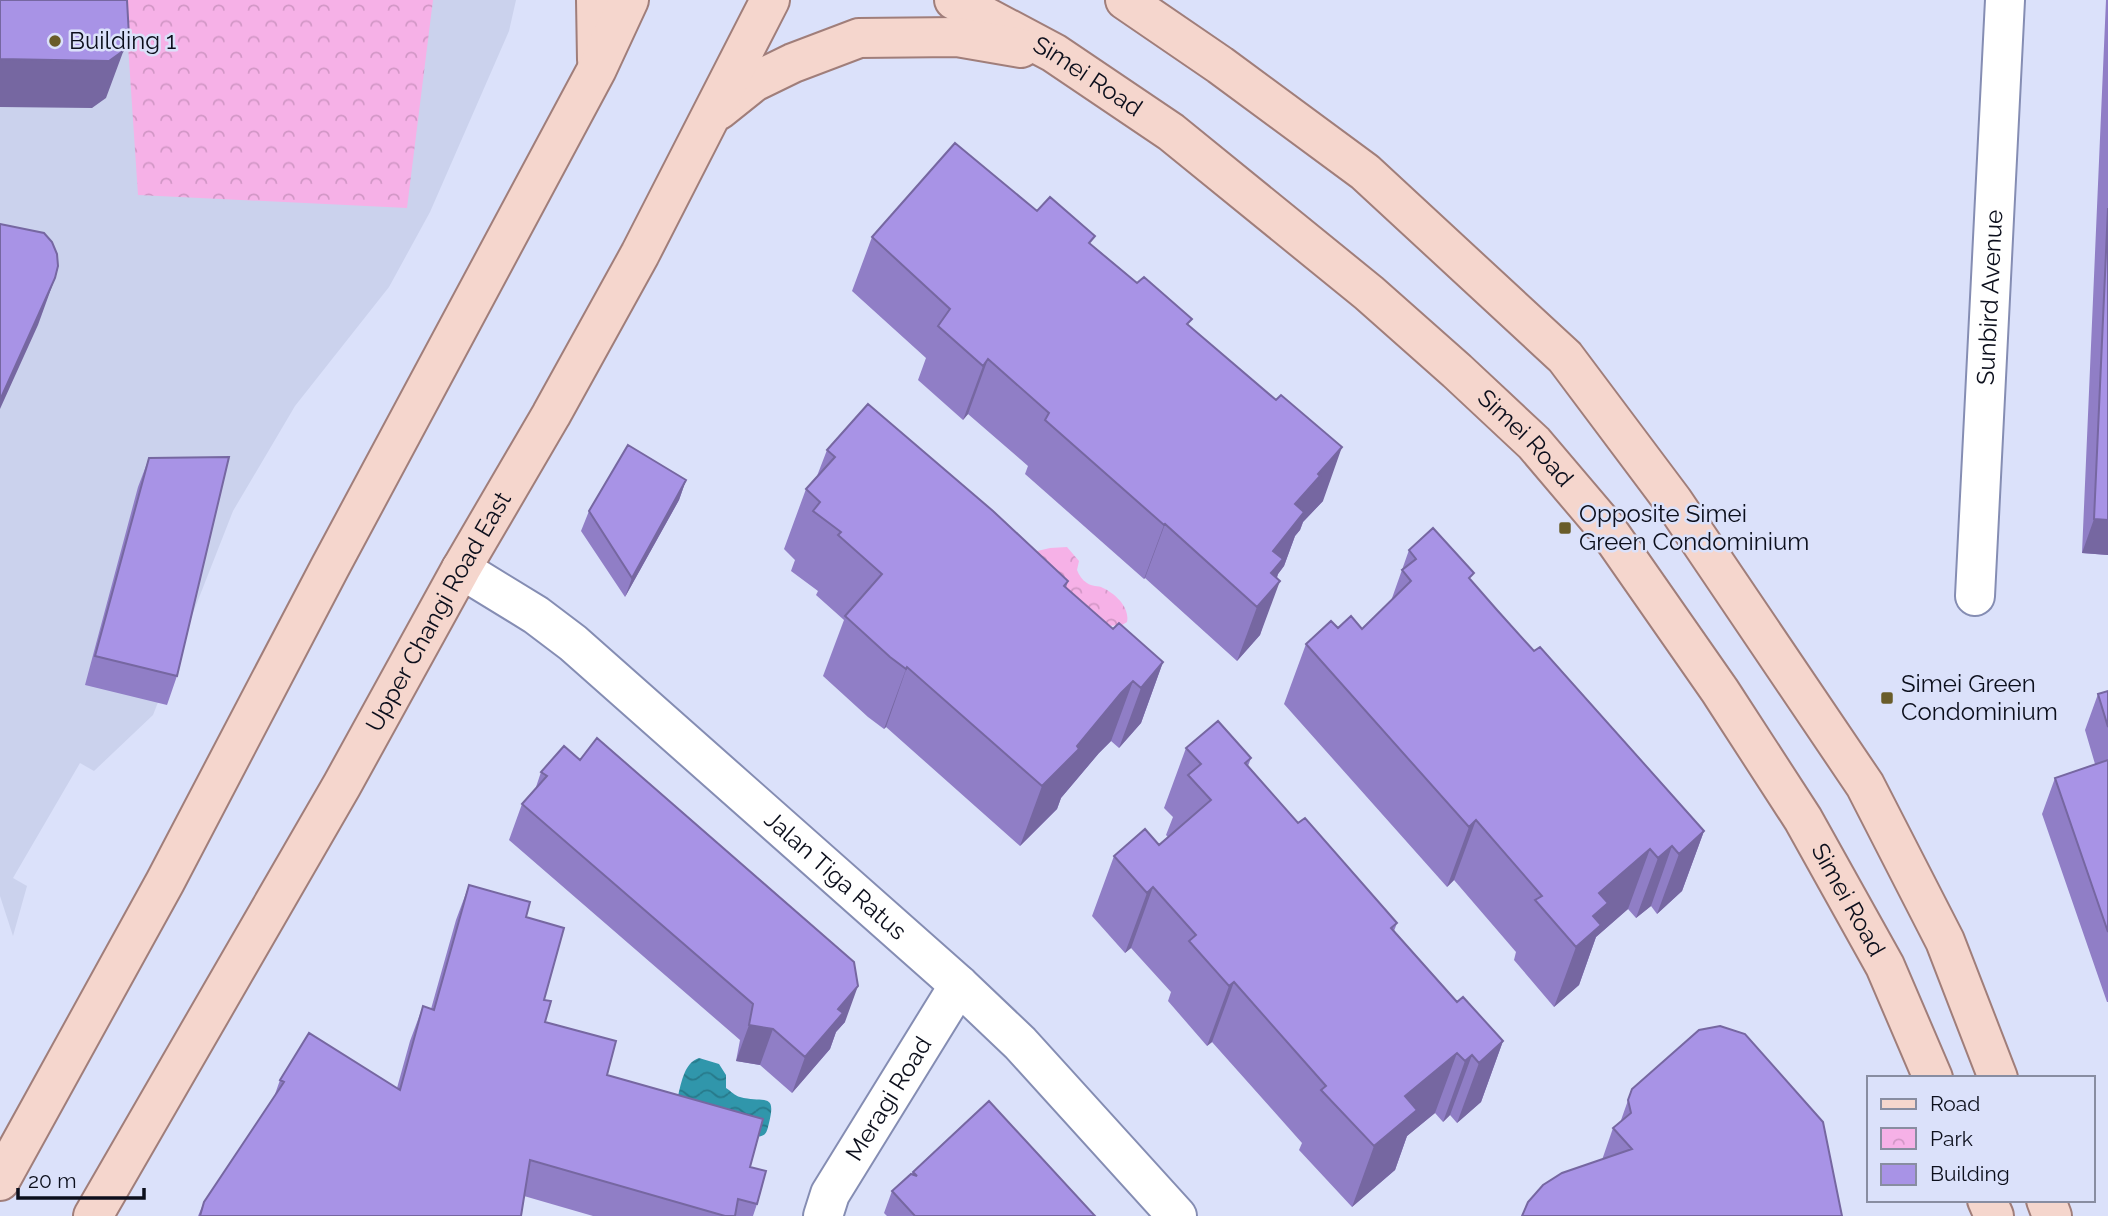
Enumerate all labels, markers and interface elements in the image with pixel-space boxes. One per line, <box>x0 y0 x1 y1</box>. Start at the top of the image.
place label: Building 1 <box>69 26 176 55</box>
street label: Simei Road <box>1028 30 1148 122</box>
marker: Building 1 <box>47 33 63 49</box>
street label: Sunbird Avenue <box>1971 209 2008 386</box>
street label: Simei Road <box>1472 383 1580 492</box>
street label: Upper Changi Road East <box>359 486 517 737</box>
place label: Opposite Simei Green Condominium <box>1579 499 1809 556</box>
marker: Opposite Simei Green Condominium <box>1557 520 1573 536</box>
place label: Simei Green Condominium <box>1901 669 2058 726</box>
marker: Simei Green Condominium <box>1879 690 1895 706</box>
street label: Jalan Tiga Ratus <box>759 805 913 946</box>
street label: Simei Road <box>1805 838 1892 961</box>
street label: Meragi Road <box>839 1031 938 1166</box>
legend <box>1867 1076 2094 1202</box>
text: Road <box>1930 1091 1980 1116</box>
text: Park <box>1930 1126 1973 1151</box>
scale bar <box>18 1156 144 1200</box>
text: Building <box>1930 1161 2010 1186</box>
text: 20 m <box>28 1168 76 1193</box>

